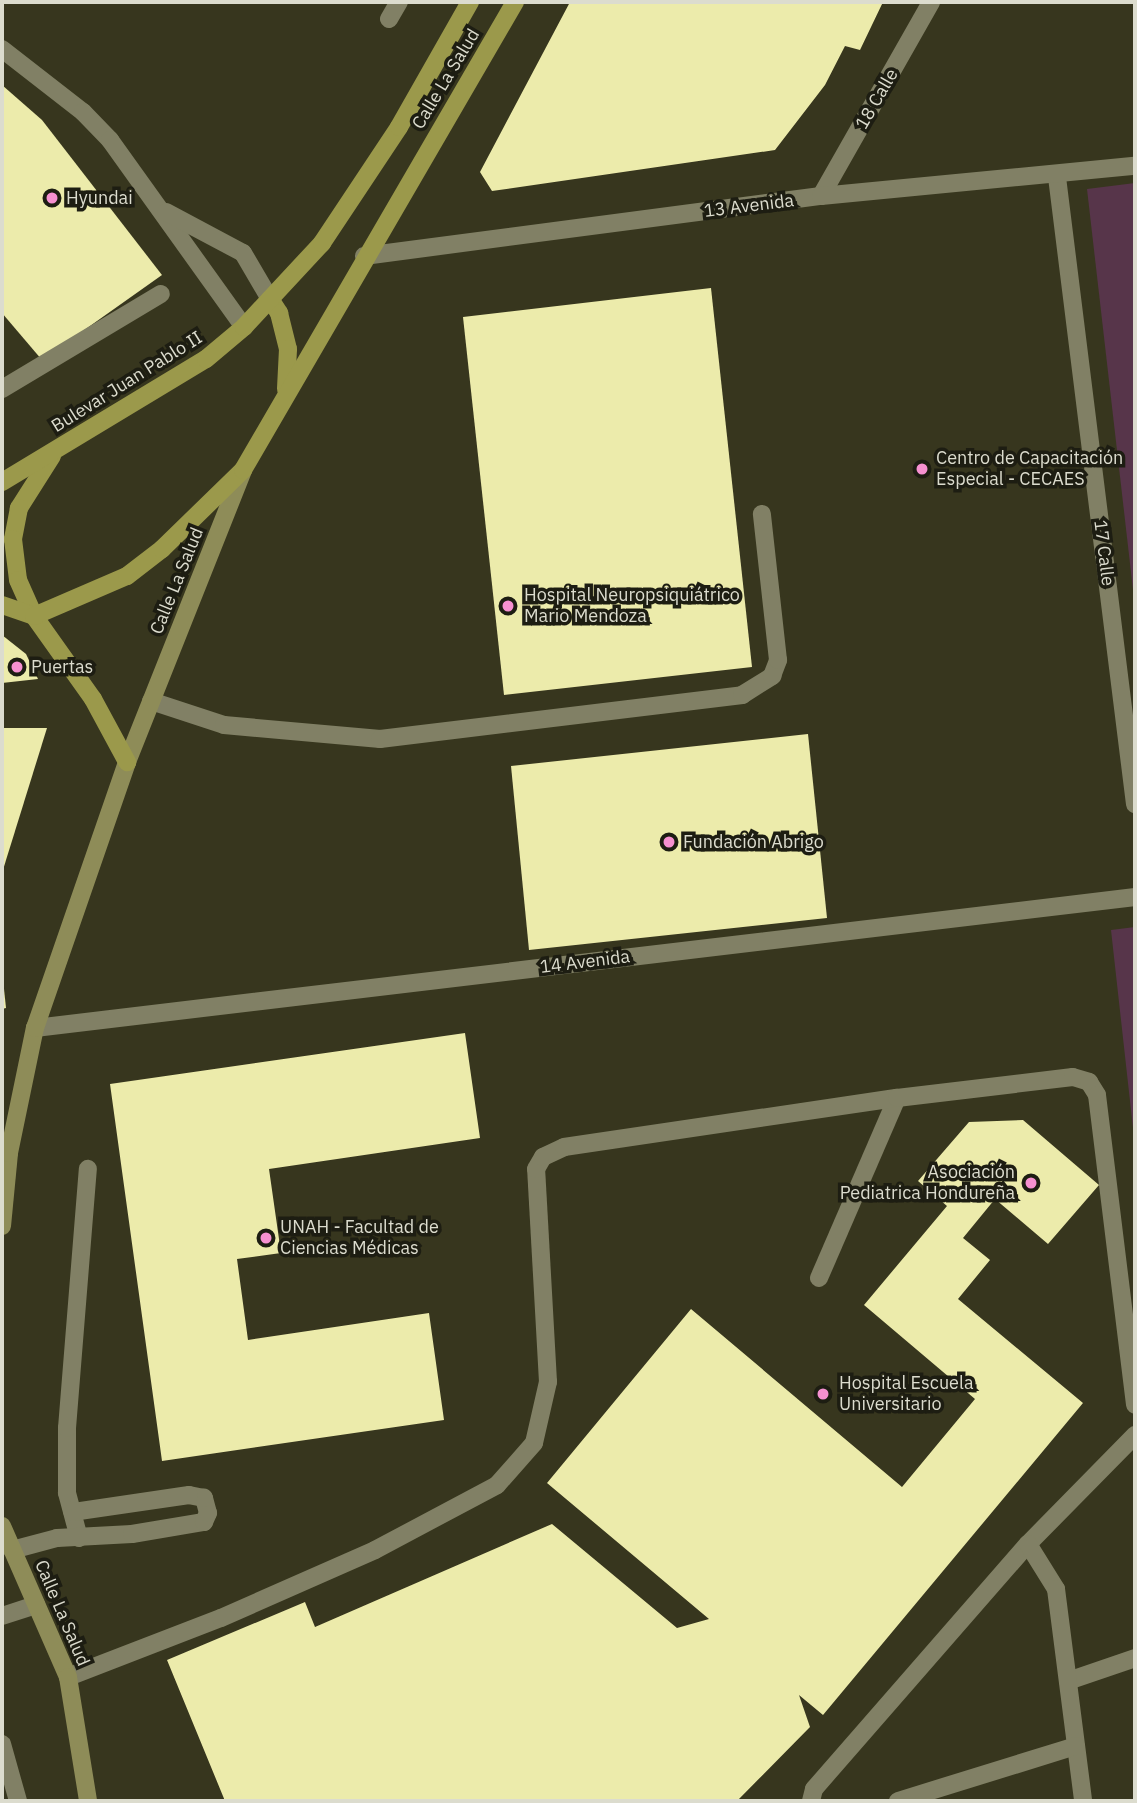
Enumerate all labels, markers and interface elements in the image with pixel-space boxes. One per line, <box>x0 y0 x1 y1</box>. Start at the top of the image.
street label: Calle La Salud <box>408 25 484 133</box>
street label: 18 Calle <box>851 65 903 133</box>
place label: Hyundai <box>66 187 133 209</box>
marker: Hyundai <box>44 190 60 206</box>
street label: 13 Avenida <box>703 190 795 222</box>
street label: Bulevar Juan Pablo II <box>48 327 206 437</box>
place label: Centro de Capacitación Especial - CECAES <box>936 448 1123 490</box>
marker: Centro de Capacitación Especial - CECAES <box>914 461 930 477</box>
street label: 17 Calle <box>1089 519 1119 587</box>
street label: Calle La Salud <box>146 525 208 637</box>
place label: Hospital Neuropsiquiátrico Mario Mendoza <box>524 585 740 628</box>
marker: Hospital Neuropsiquiátrico Mario Mendoza <box>498 596 518 616</box>
place label: Puertas <box>31 656 93 678</box>
marker: Puertas <box>9 659 25 675</box>
place label: Fundación Abrigo <box>683 831 824 853</box>
marker: Fundación Abrigo <box>661 834 677 850</box>
street label: 14 Avenida <box>539 946 631 978</box>
place label: Asociación Pediatrica Hondureña <box>840 1162 1015 1204</box>
marker: Asociación Pediatrica Hondureña <box>1021 1173 1041 1193</box>
place label: UNAH - Facultad de Ciencias Médicas <box>280 1217 439 1260</box>
marker: UNAH - Facultad de Ciencias Médicas <box>258 1230 274 1246</box>
place label: Hospital Escuela Universitario <box>839 1373 974 1416</box>
marker: Hospital Escuela Universitario <box>813 1384 833 1404</box>
street label: Calle La Salud <box>30 1557 94 1669</box>

